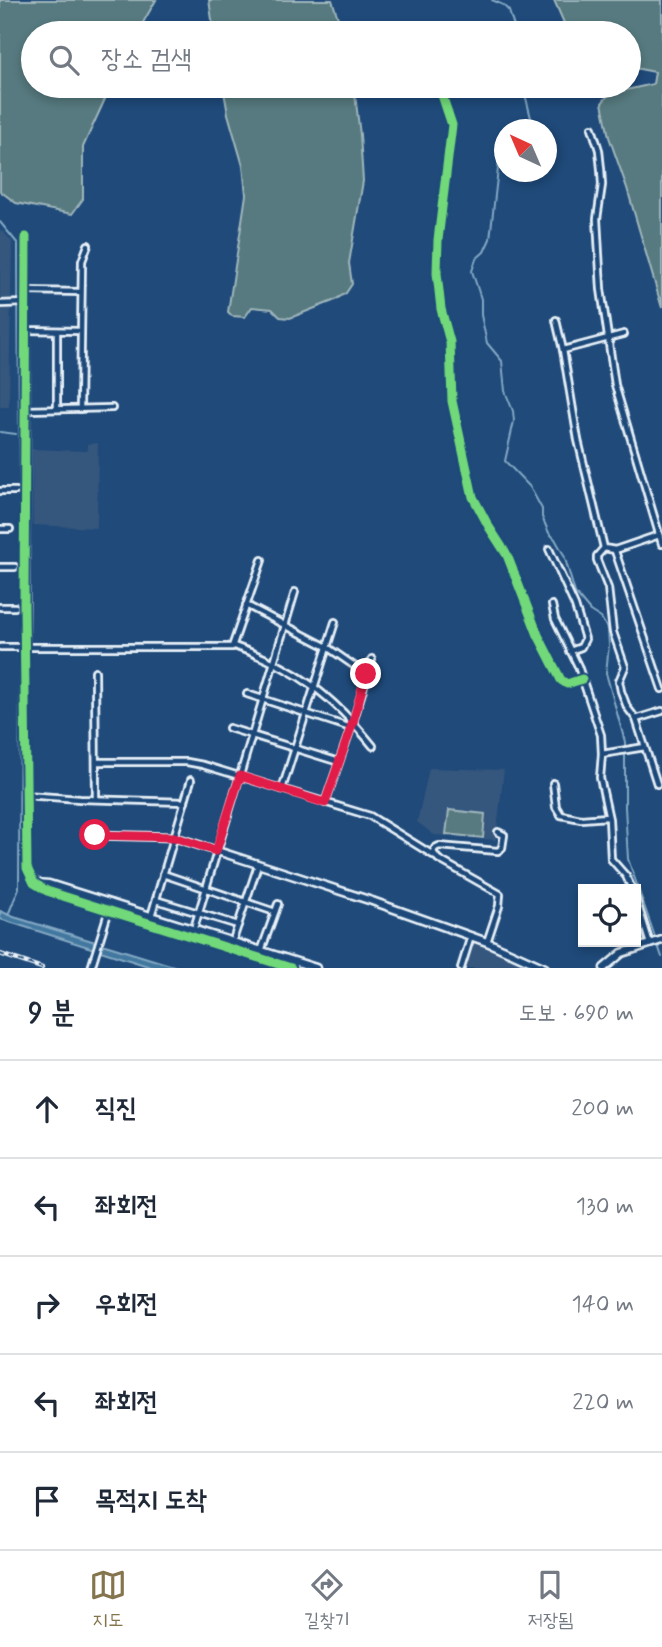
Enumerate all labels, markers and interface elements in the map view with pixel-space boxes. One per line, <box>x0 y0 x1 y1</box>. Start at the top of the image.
search box <box>21 21 641 98</box>
icon: search <box>45 41 83 79</box>
text: 장소 검색 <box>101 43 192 77</box>
north arrow <box>494 119 557 182</box>
route end <box>350 658 381 689</box>
route start <box>79 819 110 850</box>
map controls <box>578 884 641 947</box>
button: locate <box>578 884 641 947</box>
text: 9 분 <box>28 994 75 1033</box>
text: 도보 · 690 m <box>519 999 634 1029</box>
icon: ahead <box>28 1090 66 1128</box>
text: 직진 <box>95 1092 137 1126</box>
text: 200 m <box>571 1094 634 1124</box>
icon: left <box>28 1188 66 1226</box>
text: 좌회전 <box>95 1190 158 1224</box>
text: 130 m <box>576 1192 634 1222</box>
icon: right <box>28 1286 66 1324</box>
text: 우회전 <box>95 1288 158 1322</box>
text: 140 m <box>571 1290 634 1320</box>
icon: left <box>28 1384 66 1422</box>
text: 좌회전 <box>95 1386 158 1420</box>
text: 220 m <box>572 1388 634 1418</box>
icon: arrive <box>28 1482 66 1520</box>
text: 목적지 도착 <box>95 1484 207 1518</box>
tab: 지도 <box>89 1566 127 1633</box>
tab: 길찾기 <box>304 1566 350 1633</box>
tab: 저장됨 <box>527 1566 573 1633</box>

